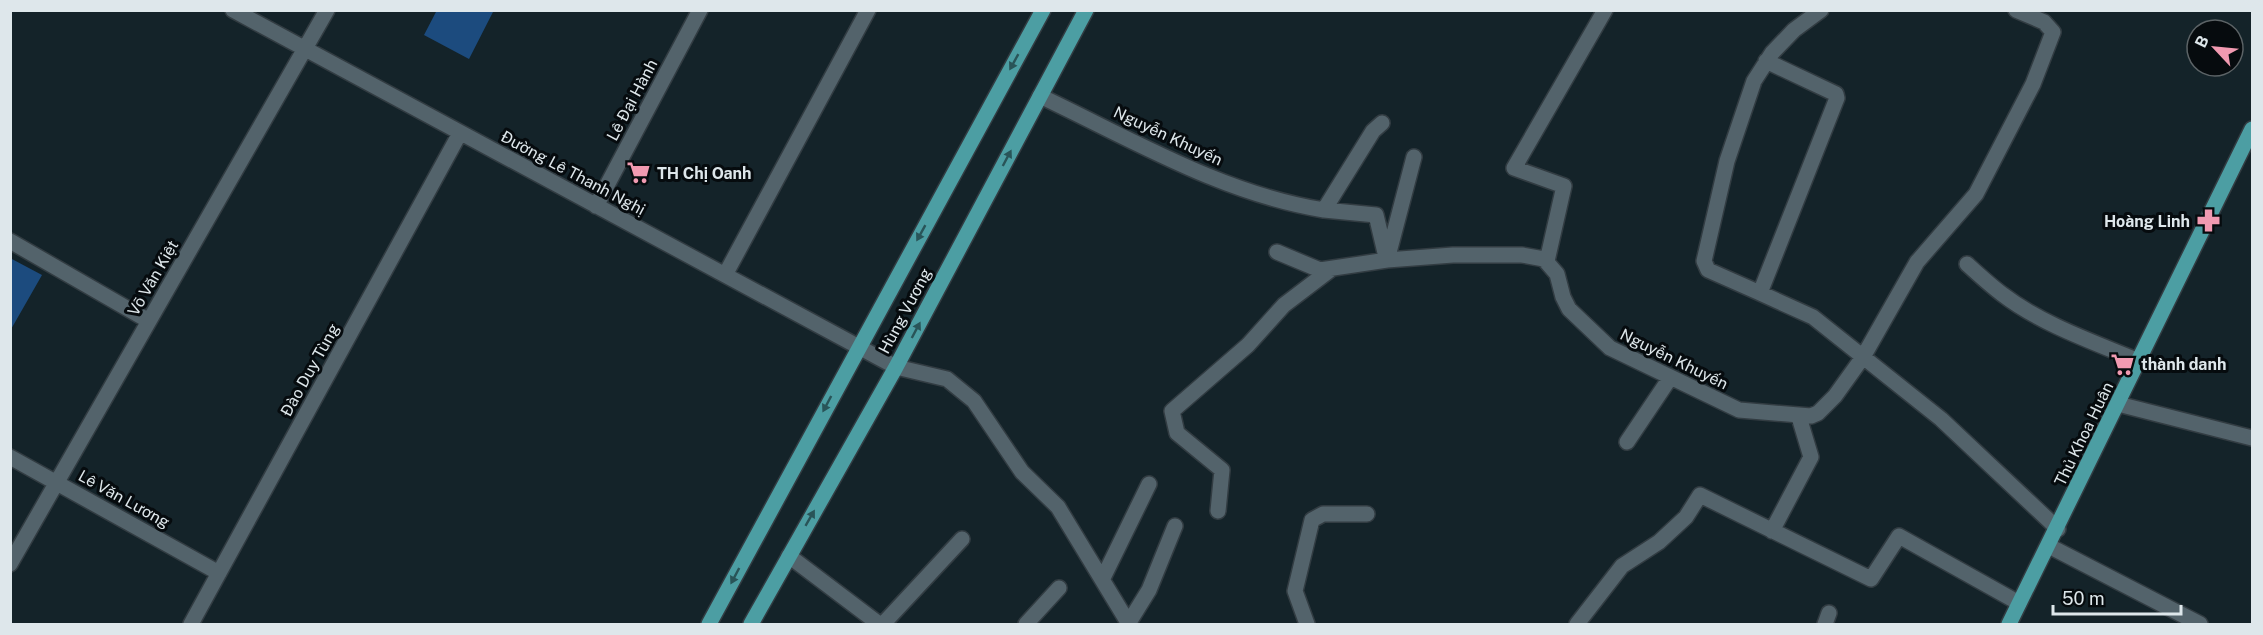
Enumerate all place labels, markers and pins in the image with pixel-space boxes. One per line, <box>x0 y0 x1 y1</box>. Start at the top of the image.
supermarket icon: TH Chị Oanh <box>626 160 652 186</box>
place label: TH Chị Oanh <box>657 164 752 183</box>
pharmacy icon: Hoàng Linh <box>2195 208 2221 234</box>
place label: Hoàng Linh <box>2104 212 2190 231</box>
supermarket icon: thành danh <box>2110 351 2136 377</box>
place label: thành danh <box>2141 355 2226 374</box>

